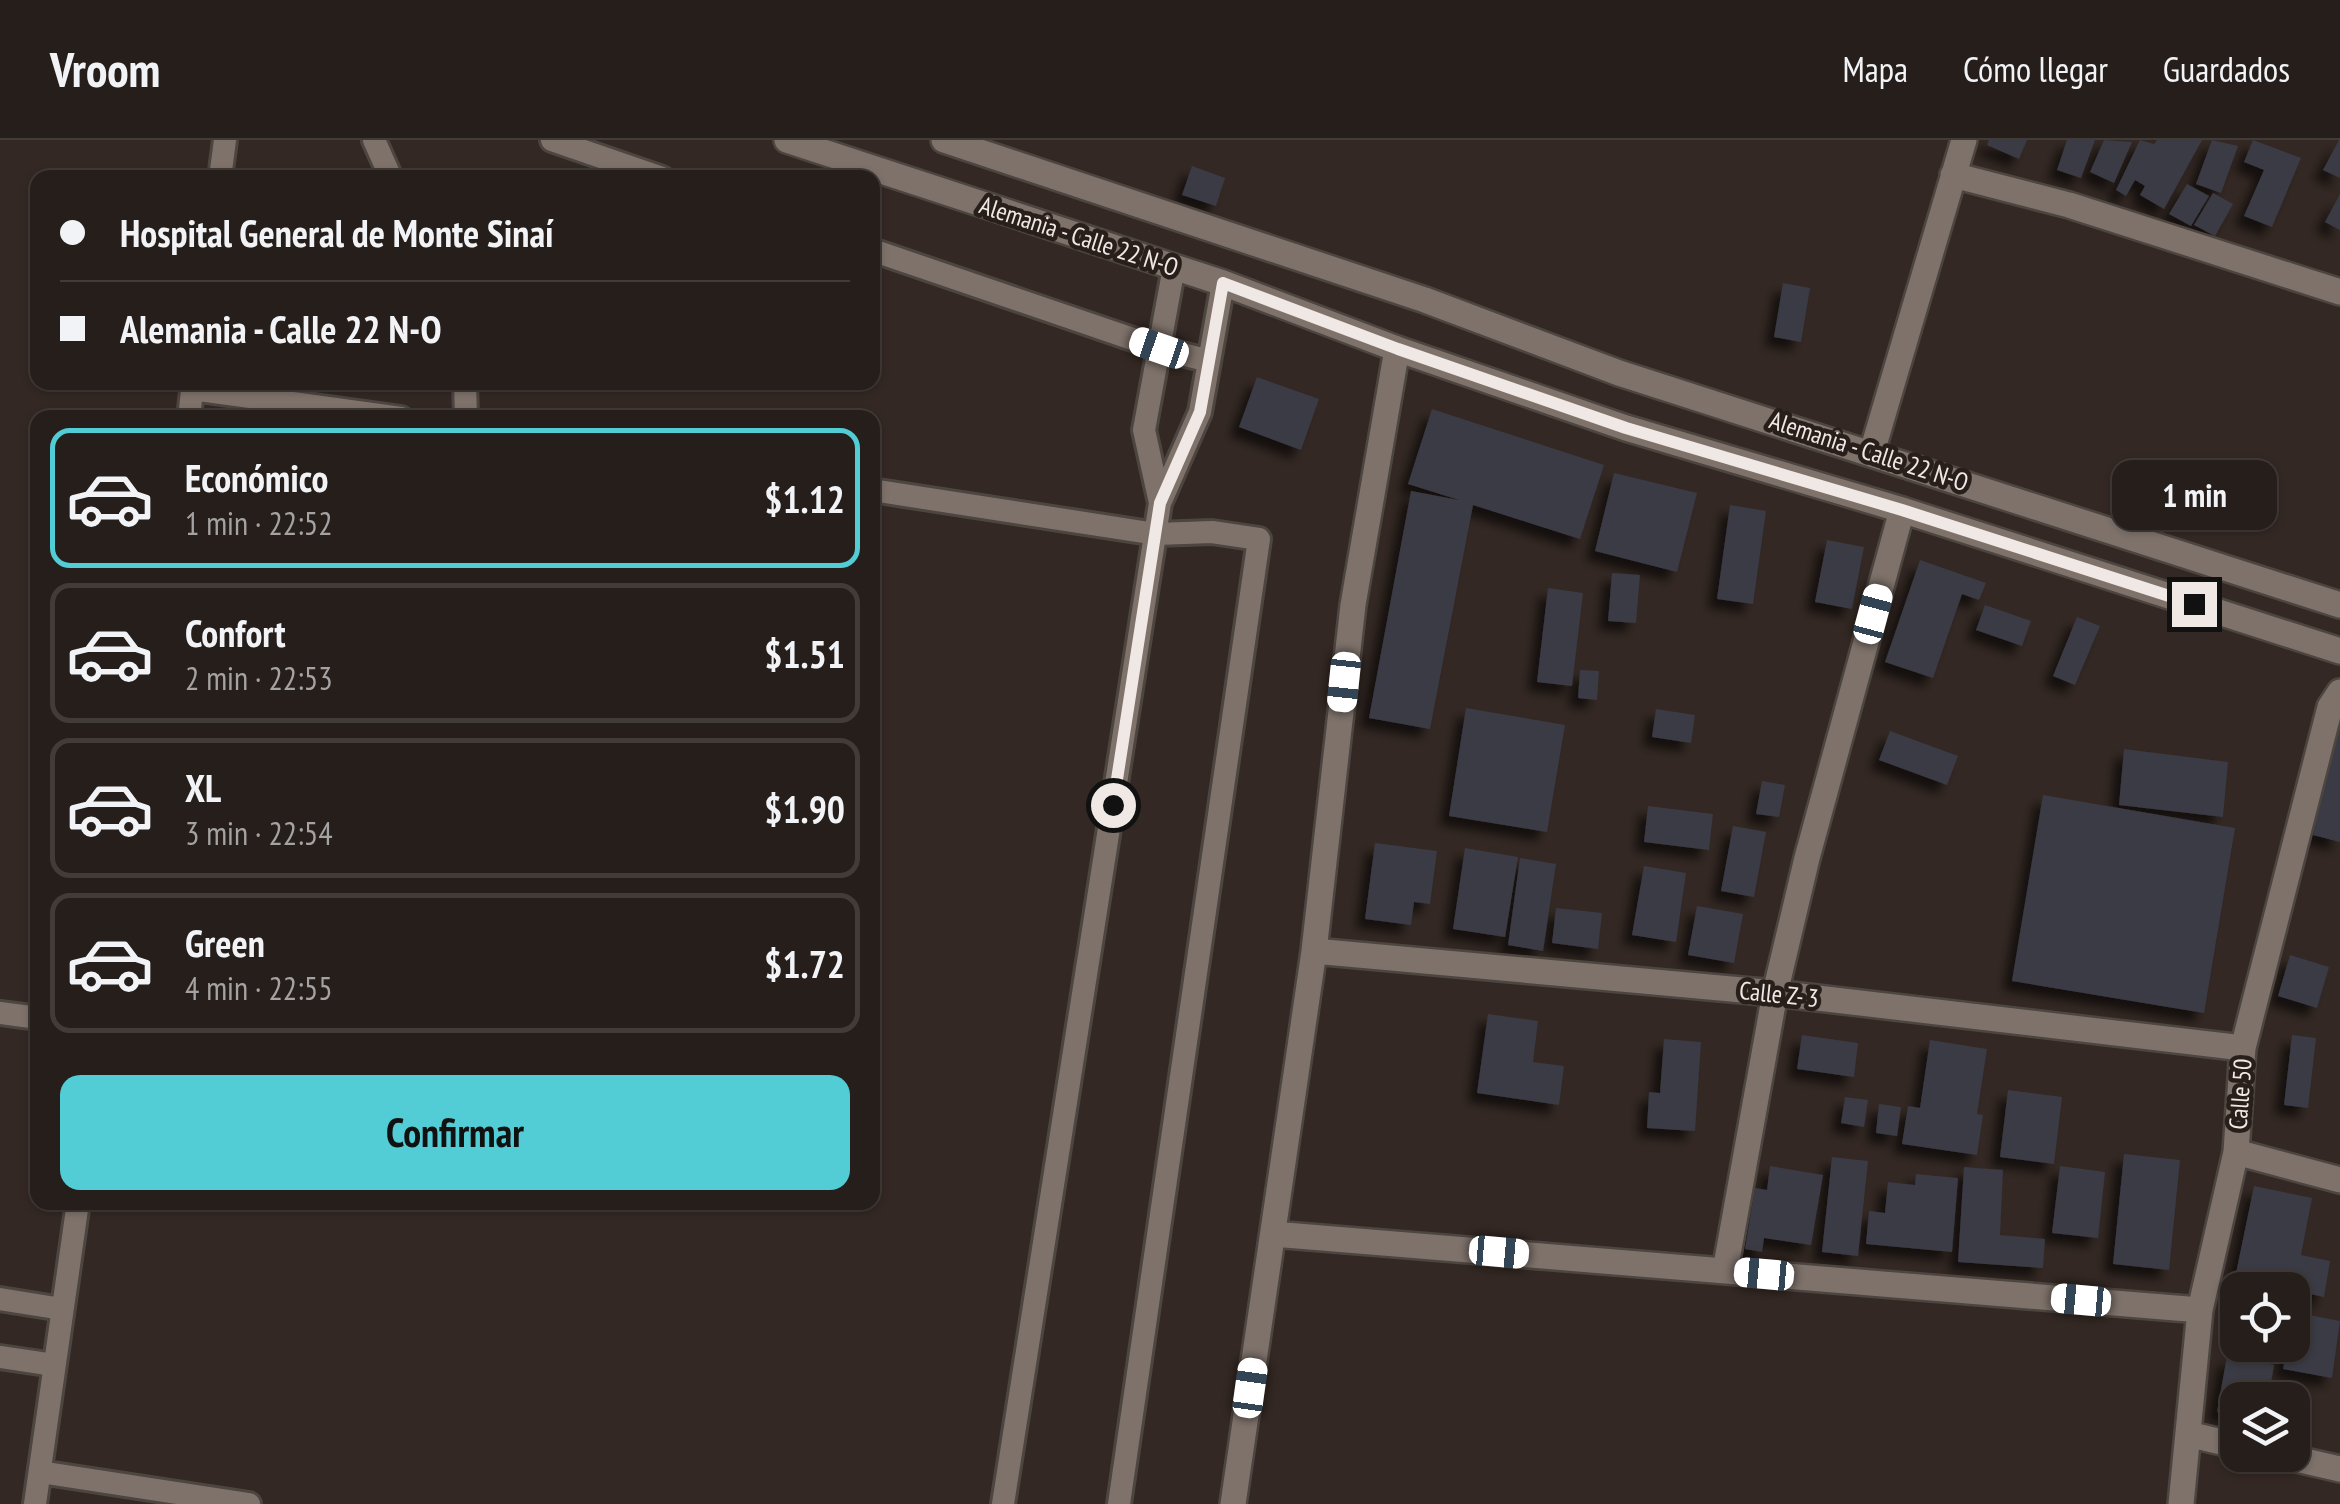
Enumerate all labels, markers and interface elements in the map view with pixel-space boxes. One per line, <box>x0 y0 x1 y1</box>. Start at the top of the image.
text: Vroom <box>50 38 160 100</box>
text: Mapa <box>1843 46 1908 92</box>
text: Cómo llegar <box>1963 46 2108 92</box>
text: Guardados <box>2163 46 2290 92</box>
street label: Alemania - Calle 22 N-O <box>975 189 1183 283</box>
text: Hospital General de Monte Sinaí <box>120 208 554 257</box>
text: Alemania - Calle 22 N-O <box>120 304 441 353</box>
car <box>1126 324 1192 372</box>
street label: Alemania - Calle 22 N-O <box>1765 404 1973 498</box>
icon: car <box>65 453 155 543</box>
text: Económico <box>185 453 329 502</box>
callout: 1 min <box>2112 459 2276 529</box>
text: $1.12 <box>764 474 845 523</box>
text: 1 min <box>2162 474 2227 516</box>
text: 1 min · 22:52 <box>185 502 333 544</box>
car <box>1851 581 1895 647</box>
route end <box>2172 582 2217 627</box>
icon: car <box>65 608 155 698</box>
text: Confort <box>185 608 285 657</box>
text: $1.51 <box>764 629 845 678</box>
car <box>1326 651 1362 713</box>
text: 2 min · 22:53 <box>185 657 333 699</box>
icon: car <box>65 763 155 853</box>
text: XL <box>185 763 221 812</box>
route start <box>1091 783 1136 828</box>
text: $1.90 <box>764 784 845 833</box>
text: 3 min · 22:54 <box>185 812 333 854</box>
icon: car <box>65 918 155 1008</box>
text: Green <box>185 918 265 967</box>
text: $1.72 <box>764 939 845 988</box>
text: 4 min · 22:55 <box>185 967 333 1009</box>
street label: Calle Z- 3 <box>1738 974 1820 1014</box>
street label: Calle 50 <box>2222 1058 2258 1130</box>
button: Confirmar <box>60 1075 850 1190</box>
car <box>1468 1234 1530 1270</box>
car <box>1733 1256 1795 1292</box>
map controls <box>2220 1272 2310 1472</box>
button: locate <box>2220 1272 2310 1362</box>
car <box>2050 1282 2112 1318</box>
car <box>1231 1356 1269 1420</box>
button: layers <box>2220 1382 2310 1472</box>

